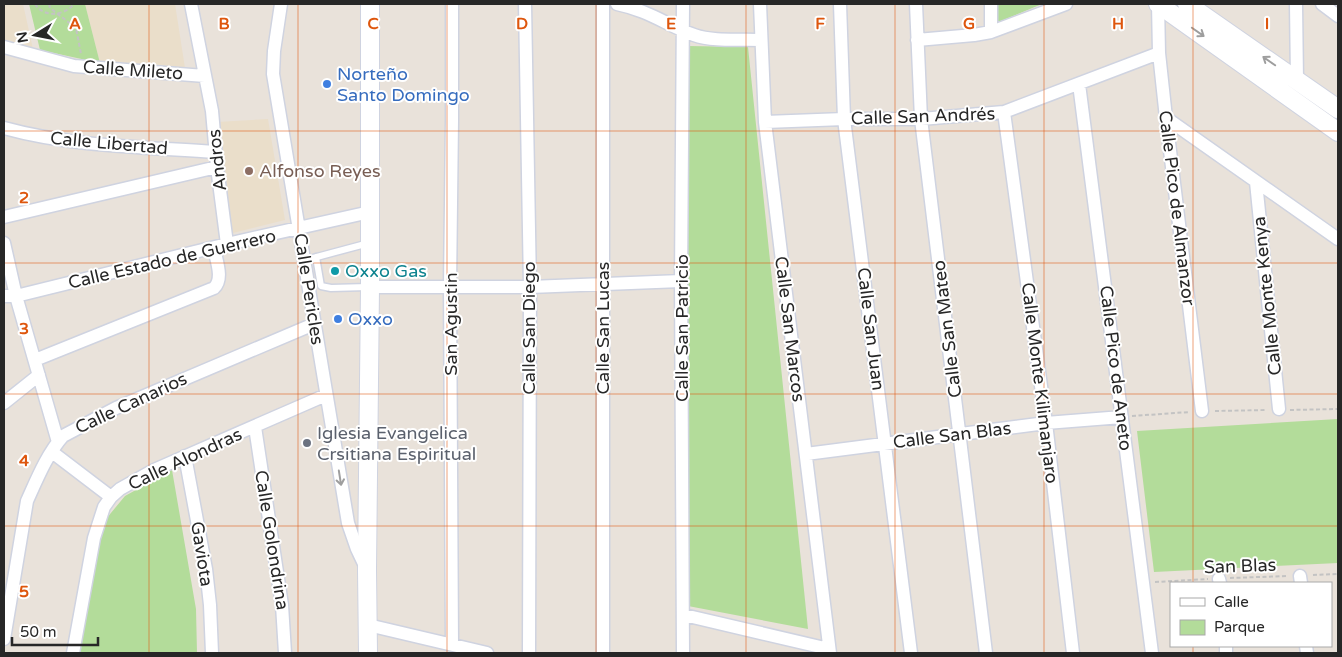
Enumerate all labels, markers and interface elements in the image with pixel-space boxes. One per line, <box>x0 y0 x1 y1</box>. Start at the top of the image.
north arrow <box>10 10 60 60</box>
text: A <box>69 14 81 34</box>
text: B <box>218 14 230 34</box>
text: C <box>367 14 379 34</box>
text: D <box>516 14 528 34</box>
text: E <box>666 14 676 34</box>
text: F <box>815 14 825 34</box>
text: G <box>963 14 975 34</box>
text: H <box>1112 14 1124 34</box>
text: I <box>1265 14 1269 34</box>
one-way arrow <box>1190 27 1204 37</box>
text: N <box>13 30 32 44</box>
street label: Calle Mileto <box>82 56 184 84</box>
one-way arrow <box>1263 56 1277 66</box>
place label: Norteño Santo Domingo <box>337 63 470 106</box>
marker: Norteño Santo Domingo <box>321 78 333 90</box>
street label: Calle San Andrés <box>850 102 996 130</box>
street label: Calle Pico de Almanzor <box>1154 109 1200 307</box>
street label: Calle Libertad <box>49 127 169 159</box>
street label: Andros <box>203 128 231 192</box>
place label: Alfonso Reyes <box>259 160 381 182</box>
marker: Alfonso Reyes <box>243 165 255 177</box>
text: 2 <box>19 188 29 208</box>
street label: Calle Monte Kenya <box>1248 215 1286 377</box>
street label: Calle Estado de Guerrero <box>66 224 278 294</box>
street label: Calle Pericles <box>289 232 329 346</box>
street label: Calle San Patricio <box>671 254 693 402</box>
street label: Calle San Marcos <box>770 255 810 403</box>
street label: Calle San Mateo <box>928 259 966 399</box>
place label: Oxxo Gas <box>345 260 427 282</box>
street label: Calle San Diego <box>518 261 540 395</box>
street label: Calle San Lucas <box>592 262 614 394</box>
marker: Oxxo Gas <box>329 265 341 277</box>
street label: Calle San Juan <box>853 266 889 392</box>
street label: San Agustin <box>440 272 462 376</box>
street label: Calle Monte Kilimanjaro <box>1017 281 1063 485</box>
street label: Calle Pico de Aneto <box>1095 284 1137 452</box>
place label: Oxxo <box>348 308 393 330</box>
marker: Oxxo <box>332 313 344 325</box>
text: 3 <box>19 319 29 339</box>
street label: Calle Canarios <box>71 367 191 439</box>
street label: Calle San Blas <box>892 417 1012 453</box>
place label: Iglesia Evangelica Crsitiana Espiritual <box>317 422 476 465</box>
street label: Calle Alondras <box>125 423 245 495</box>
marker: Iglesia Evangelica Crsitiana Espiritual <box>301 437 313 449</box>
text: 4 <box>19 451 29 471</box>
street label: Calle Golondrina <box>250 469 294 611</box>
one-way arrow <box>336 469 346 485</box>
street label: Gaviota <box>186 520 218 588</box>
street label: San Blas <box>1203 554 1277 578</box>
text: 5 <box>19 582 29 602</box>
legend <box>1170 582 1332 647</box>
text: Calle <box>1214 593 1249 611</box>
scale bar <box>12 614 99 646</box>
text: Parque <box>1214 618 1265 636</box>
text: 50 m <box>20 623 57 641</box>

